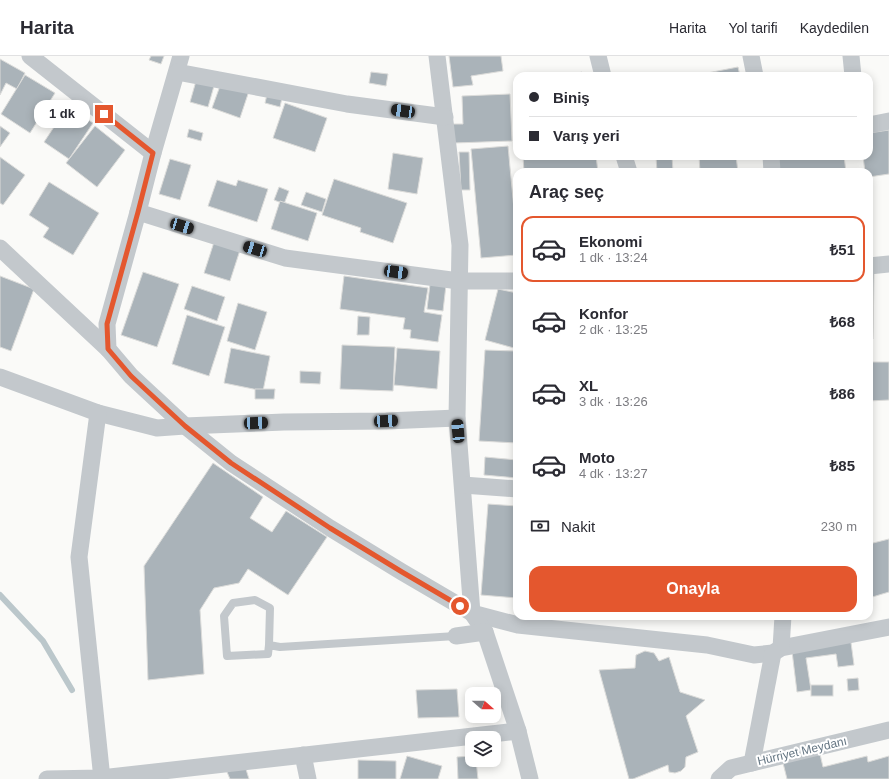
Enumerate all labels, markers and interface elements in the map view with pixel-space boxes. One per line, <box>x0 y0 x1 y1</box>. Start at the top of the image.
text: Harita <box>20 17 74 38</box>
text: Harita <box>669 20 706 36</box>
text: Yol tarifi <box>728 20 778 36</box>
text: Kaydedilen <box>800 20 869 36</box>
text: Biniş <box>553 89 590 106</box>
callout: 1 dk <box>34 100 90 128</box>
car <box>390 103 416 119</box>
route end <box>95 105 113 123</box>
text: 1 dk <box>49 106 75 121</box>
text: Varış yeri <box>553 127 620 144</box>
text: Araç seç <box>529 182 604 202</box>
car <box>169 217 195 235</box>
icon: car <box>531 231 567 267</box>
text: Ekonomi <box>579 233 642 250</box>
car <box>242 240 268 258</box>
text: ₺51 <box>830 241 855 258</box>
text: 1 dk · 13:24 <box>579 250 648 265</box>
car <box>383 264 409 280</box>
icon: car <box>531 303 567 339</box>
text: Konfor <box>579 305 628 322</box>
text: ₺68 <box>830 313 855 330</box>
text: 2 dk · 13:25 <box>579 322 648 337</box>
icon: car <box>531 375 567 411</box>
text: XL <box>579 377 598 394</box>
text: ₺86 <box>830 385 855 402</box>
text: 3 dk · 13:26 <box>579 394 648 409</box>
car <box>374 414 398 428</box>
car <box>244 417 268 429</box>
car <box>451 419 465 443</box>
icon: car <box>531 447 567 483</box>
text: Moto <box>579 449 615 466</box>
text: ₺85 <box>830 457 855 474</box>
text: 4 dk · 13:27 <box>579 466 648 481</box>
icon: cash <box>529 515 551 537</box>
text: Nakit <box>561 518 595 535</box>
text: 230 m <box>821 519 857 534</box>
button: Onayla <box>529 566 857 612</box>
route start <box>451 597 469 615</box>
north arrow <box>465 687 501 723</box>
map controls <box>465 687 501 767</box>
button: layers <box>465 731 501 767</box>
street label: Hürriyet Meydanı <box>756 734 848 768</box>

